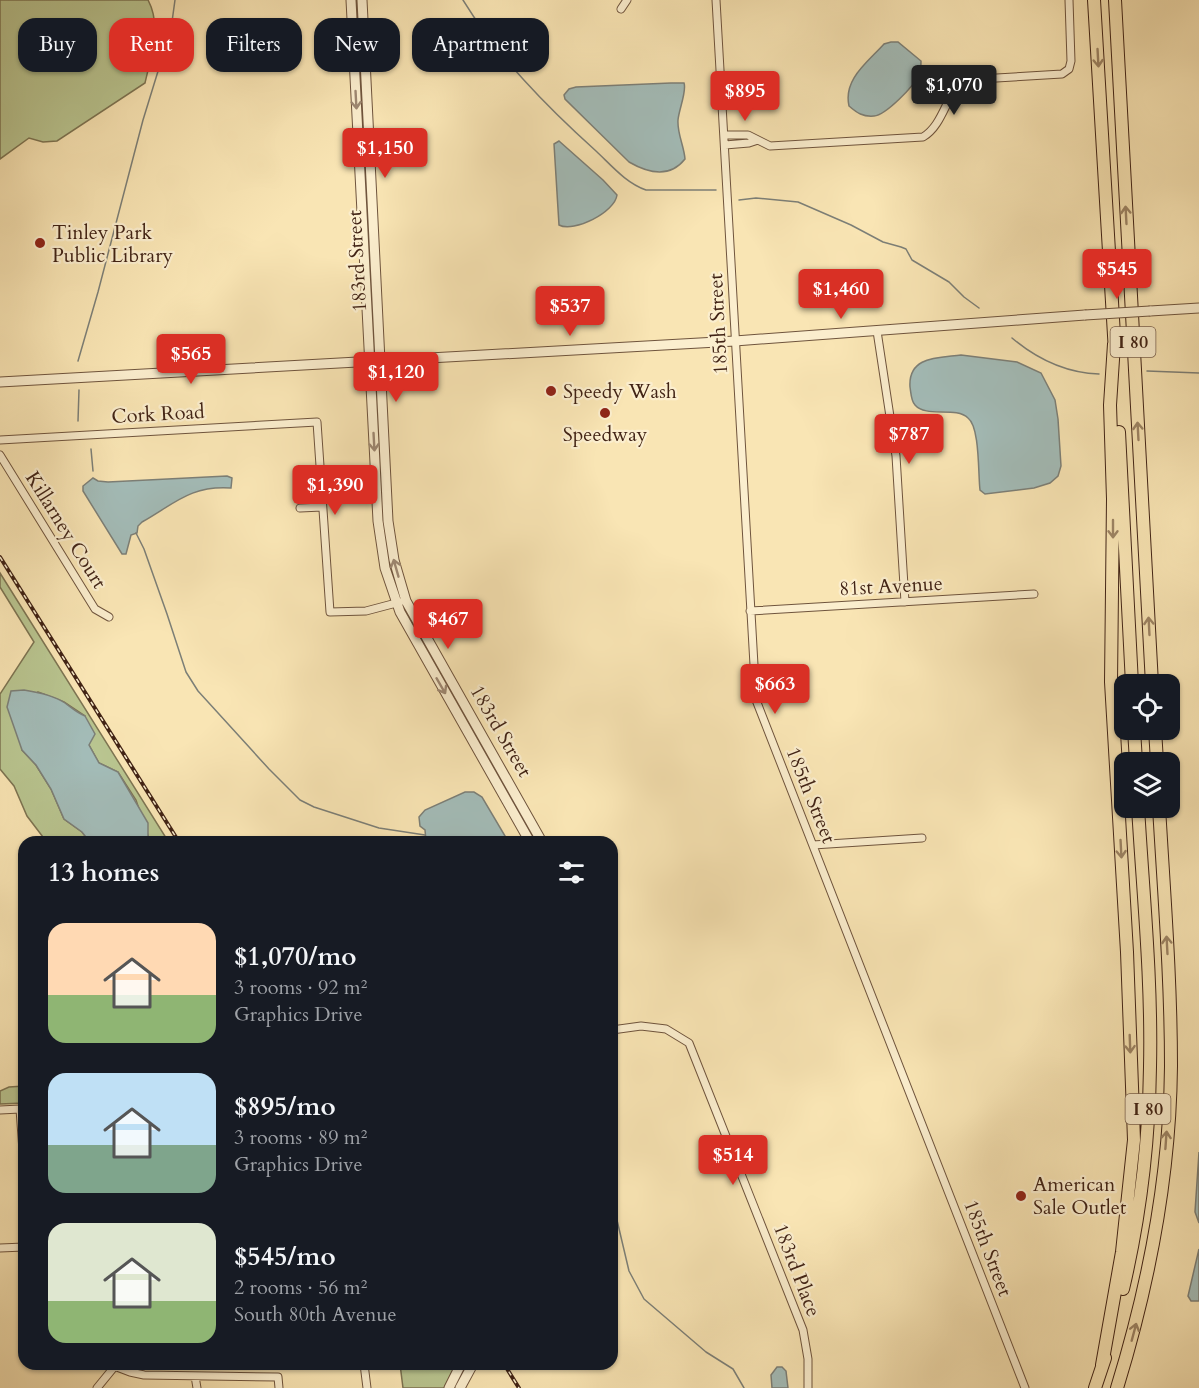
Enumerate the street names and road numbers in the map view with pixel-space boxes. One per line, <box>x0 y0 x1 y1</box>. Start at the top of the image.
street label: 183rd Street <box>341 209 373 313</box>
street label: 185th Street <box>702 272 734 375</box>
road number: I 80 <box>1110 327 1156 357</box>
street label: Cork Road <box>111 398 206 430</box>
street label: Killarney Court <box>19 466 113 594</box>
street label: 81st Avenue <box>838 570 944 602</box>
street label: 183rd Street <box>464 680 539 783</box>
street label: 185th Street <box>779 743 843 848</box>
road number: I 80 <box>1126 1094 1170 1124</box>
street label: 185th Street <box>957 1196 1019 1301</box>
street label: 183rd Place <box>767 1220 827 1320</box>

